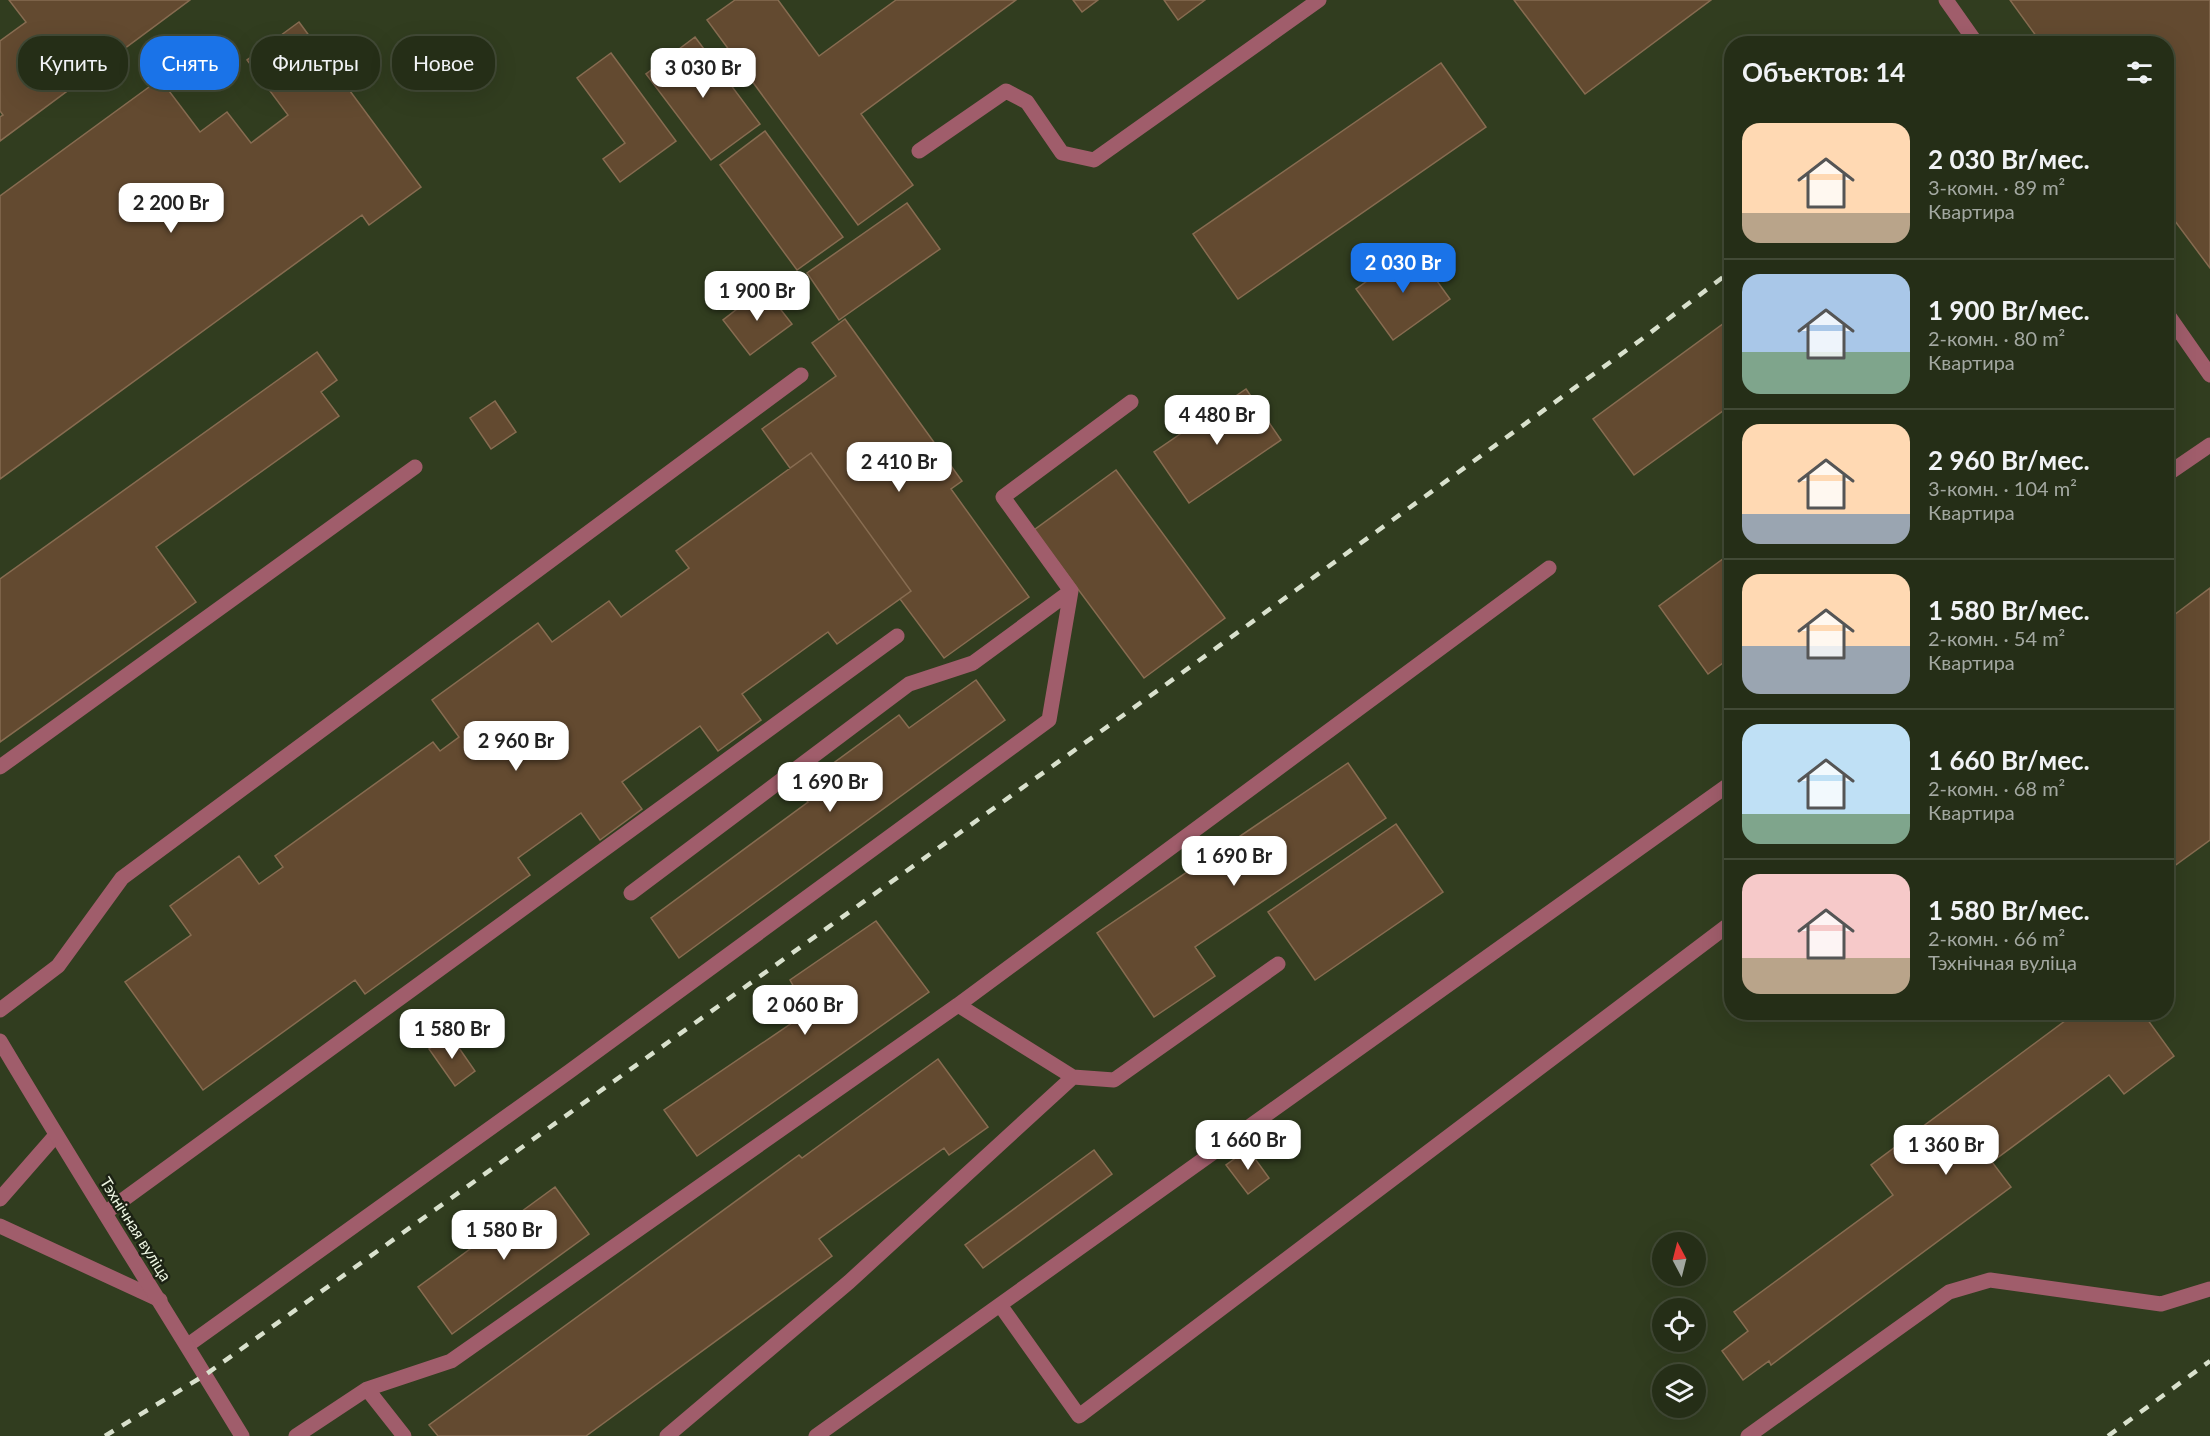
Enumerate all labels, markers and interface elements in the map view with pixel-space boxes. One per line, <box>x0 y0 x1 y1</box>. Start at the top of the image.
chip: Купить <box>18 36 128 90</box>
chip: Снять <box>140 36 239 90</box>
chip: Фильтры <box>251 36 380 90</box>
chip: Новое <box>392 36 495 90</box>
pin: 3 030 Br <box>641 48 765 99</box>
text: 3 030 Br <box>665 55 741 79</box>
text: Объектов: 14 <box>1742 56 1905 88</box>
icon: filters <box>2123 56 2156 89</box>
text: 2 030 Br/мес. <box>1928 143 2090 175</box>
icon: home <box>1790 147 1862 219</box>
text: 3-комн. · 89 m² <box>1928 175 2065 199</box>
pin: 2 200 Br <box>109 183 233 234</box>
text: 2 200 Br <box>133 190 209 214</box>
text: Квартира <box>1928 199 2015 223</box>
pin: 2 030 Br <box>1341 243 1465 294</box>
text: 2 030 Br <box>1365 250 1441 274</box>
pin: 1 900 Br <box>695 271 819 322</box>
text: 1 900 Br <box>719 278 795 302</box>
text: 1 900 Br/мес. <box>1928 294 2090 326</box>
icon: home <box>1790 298 1862 370</box>
text: 2-комн. · 80 m² <box>1928 326 2065 350</box>
text: Квартира <box>1928 350 2015 374</box>
pin: 4 480 Br <box>1155 395 1279 446</box>
text: 4 480 Br <box>1179 402 1255 426</box>
pin: 2 410 Br <box>837 442 961 493</box>
text: 2 960 Br/мес. <box>1928 444 2090 476</box>
icon: home <box>1790 448 1862 520</box>
text: 2 410 Br <box>861 449 937 473</box>
text: 3-комн. · 104 m² <box>1928 476 2077 500</box>
text: Квартира <box>1928 500 2015 524</box>
text: 1 580 Br/мес. <box>1928 594 2090 626</box>
icon: home <box>1790 598 1862 670</box>
text: 2-комн. · 54 m² <box>1928 626 2065 650</box>
text: Квартира <box>1928 650 2015 674</box>
pin: 2 960 Br <box>454 721 578 772</box>
text: 2 960 Br <box>478 728 554 752</box>
text: 1 660 Br/мес. <box>1928 744 2090 776</box>
icon: home <box>1790 748 1862 820</box>
pin: 1 690 Br <box>768 762 892 813</box>
text: 1 690 Br <box>792 769 868 793</box>
text: 2-комн. · 68 m² <box>1928 776 2065 800</box>
text: Квартира <box>1928 800 2015 824</box>
pin: 1 690 Br <box>1172 836 1296 887</box>
text: 1 690 Br <box>1196 843 1272 867</box>
text: 1 580 Br/мес. <box>1928 894 2090 926</box>
icon: home <box>1790 898 1862 970</box>
text: 2-комн. · 66 m² <box>1928 926 2065 950</box>
text: Тэхнічная вуліца <box>1928 950 2077 974</box>
pin: 2 060 Br <box>743 985 867 1036</box>
text: 2 060 Br <box>767 992 843 1016</box>
pin: 1 580 Br <box>390 1009 514 1060</box>
text: 1 580 Br <box>414 1016 490 1040</box>
pin: 1 660 Br <box>1186 1120 1310 1171</box>
pin: 1 360 Br <box>1884 1125 2008 1176</box>
text: 1 660 Br <box>1210 1127 1286 1151</box>
text: 1 360 Br <box>1908 1132 1984 1156</box>
street label: Тэхнічная вуліца <box>97 1173 176 1284</box>
pin: 1 580 Br <box>442 1210 566 1261</box>
text: 1 580 Br <box>466 1217 542 1241</box>
north arrow <box>1652 1232 1706 1286</box>
map controls <box>1652 1232 1706 1418</box>
button: locate <box>1652 1298 1706 1352</box>
button: layers <box>1652 1364 1706 1418</box>

